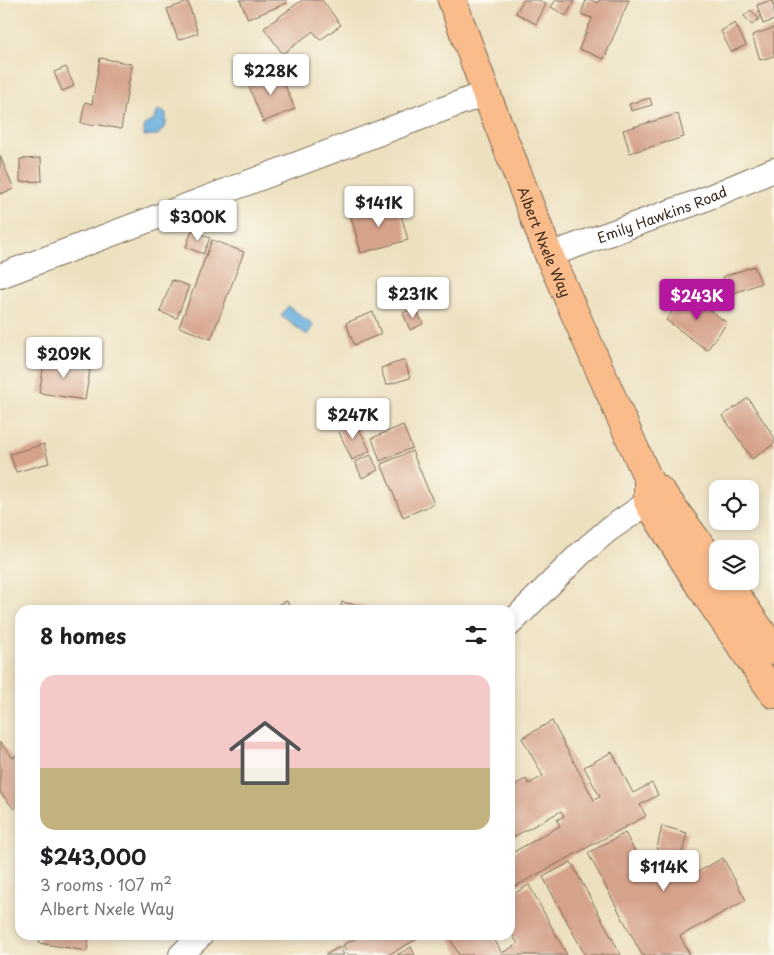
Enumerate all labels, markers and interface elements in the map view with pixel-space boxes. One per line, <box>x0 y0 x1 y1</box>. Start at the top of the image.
pin: $228K <box>236 54 306 96</box>
text: $228K <box>244 58 298 82</box>
street label: Emily Hawkins Road <box>594 180 730 248</box>
street label: Albert Nxele Way <box>513 183 577 300</box>
pin: $141K <box>344 186 414 228</box>
text: $141K <box>355 190 403 214</box>
pin: $300K <box>163 200 233 242</box>
text: $300K <box>170 204 226 228</box>
pin: $231K <box>378 276 448 319</box>
pin: $243K <box>662 278 732 321</box>
text: $231K <box>388 281 438 305</box>
text: $243K <box>670 283 724 307</box>
pin: $209K <box>29 336 99 379</box>
text: $209K <box>37 341 91 365</box>
pin: $247K <box>318 398 388 440</box>
text: $247K <box>327 402 379 426</box>
map controls <box>709 480 759 590</box>
button: locate <box>709 480 759 530</box>
button: layers <box>709 540 759 590</box>
text: 8 homes <box>40 619 126 651</box>
icon: filters <box>462 621 490 649</box>
icon: home <box>220 708 310 798</box>
text: $243,000 <box>40 840 146 872</box>
pin: $114K <box>629 850 699 892</box>
text: $114K <box>640 854 688 878</box>
text: 3 rooms · 107 m² <box>40 872 172 896</box>
text: Albert Nxele Way <box>40 896 174 920</box>

